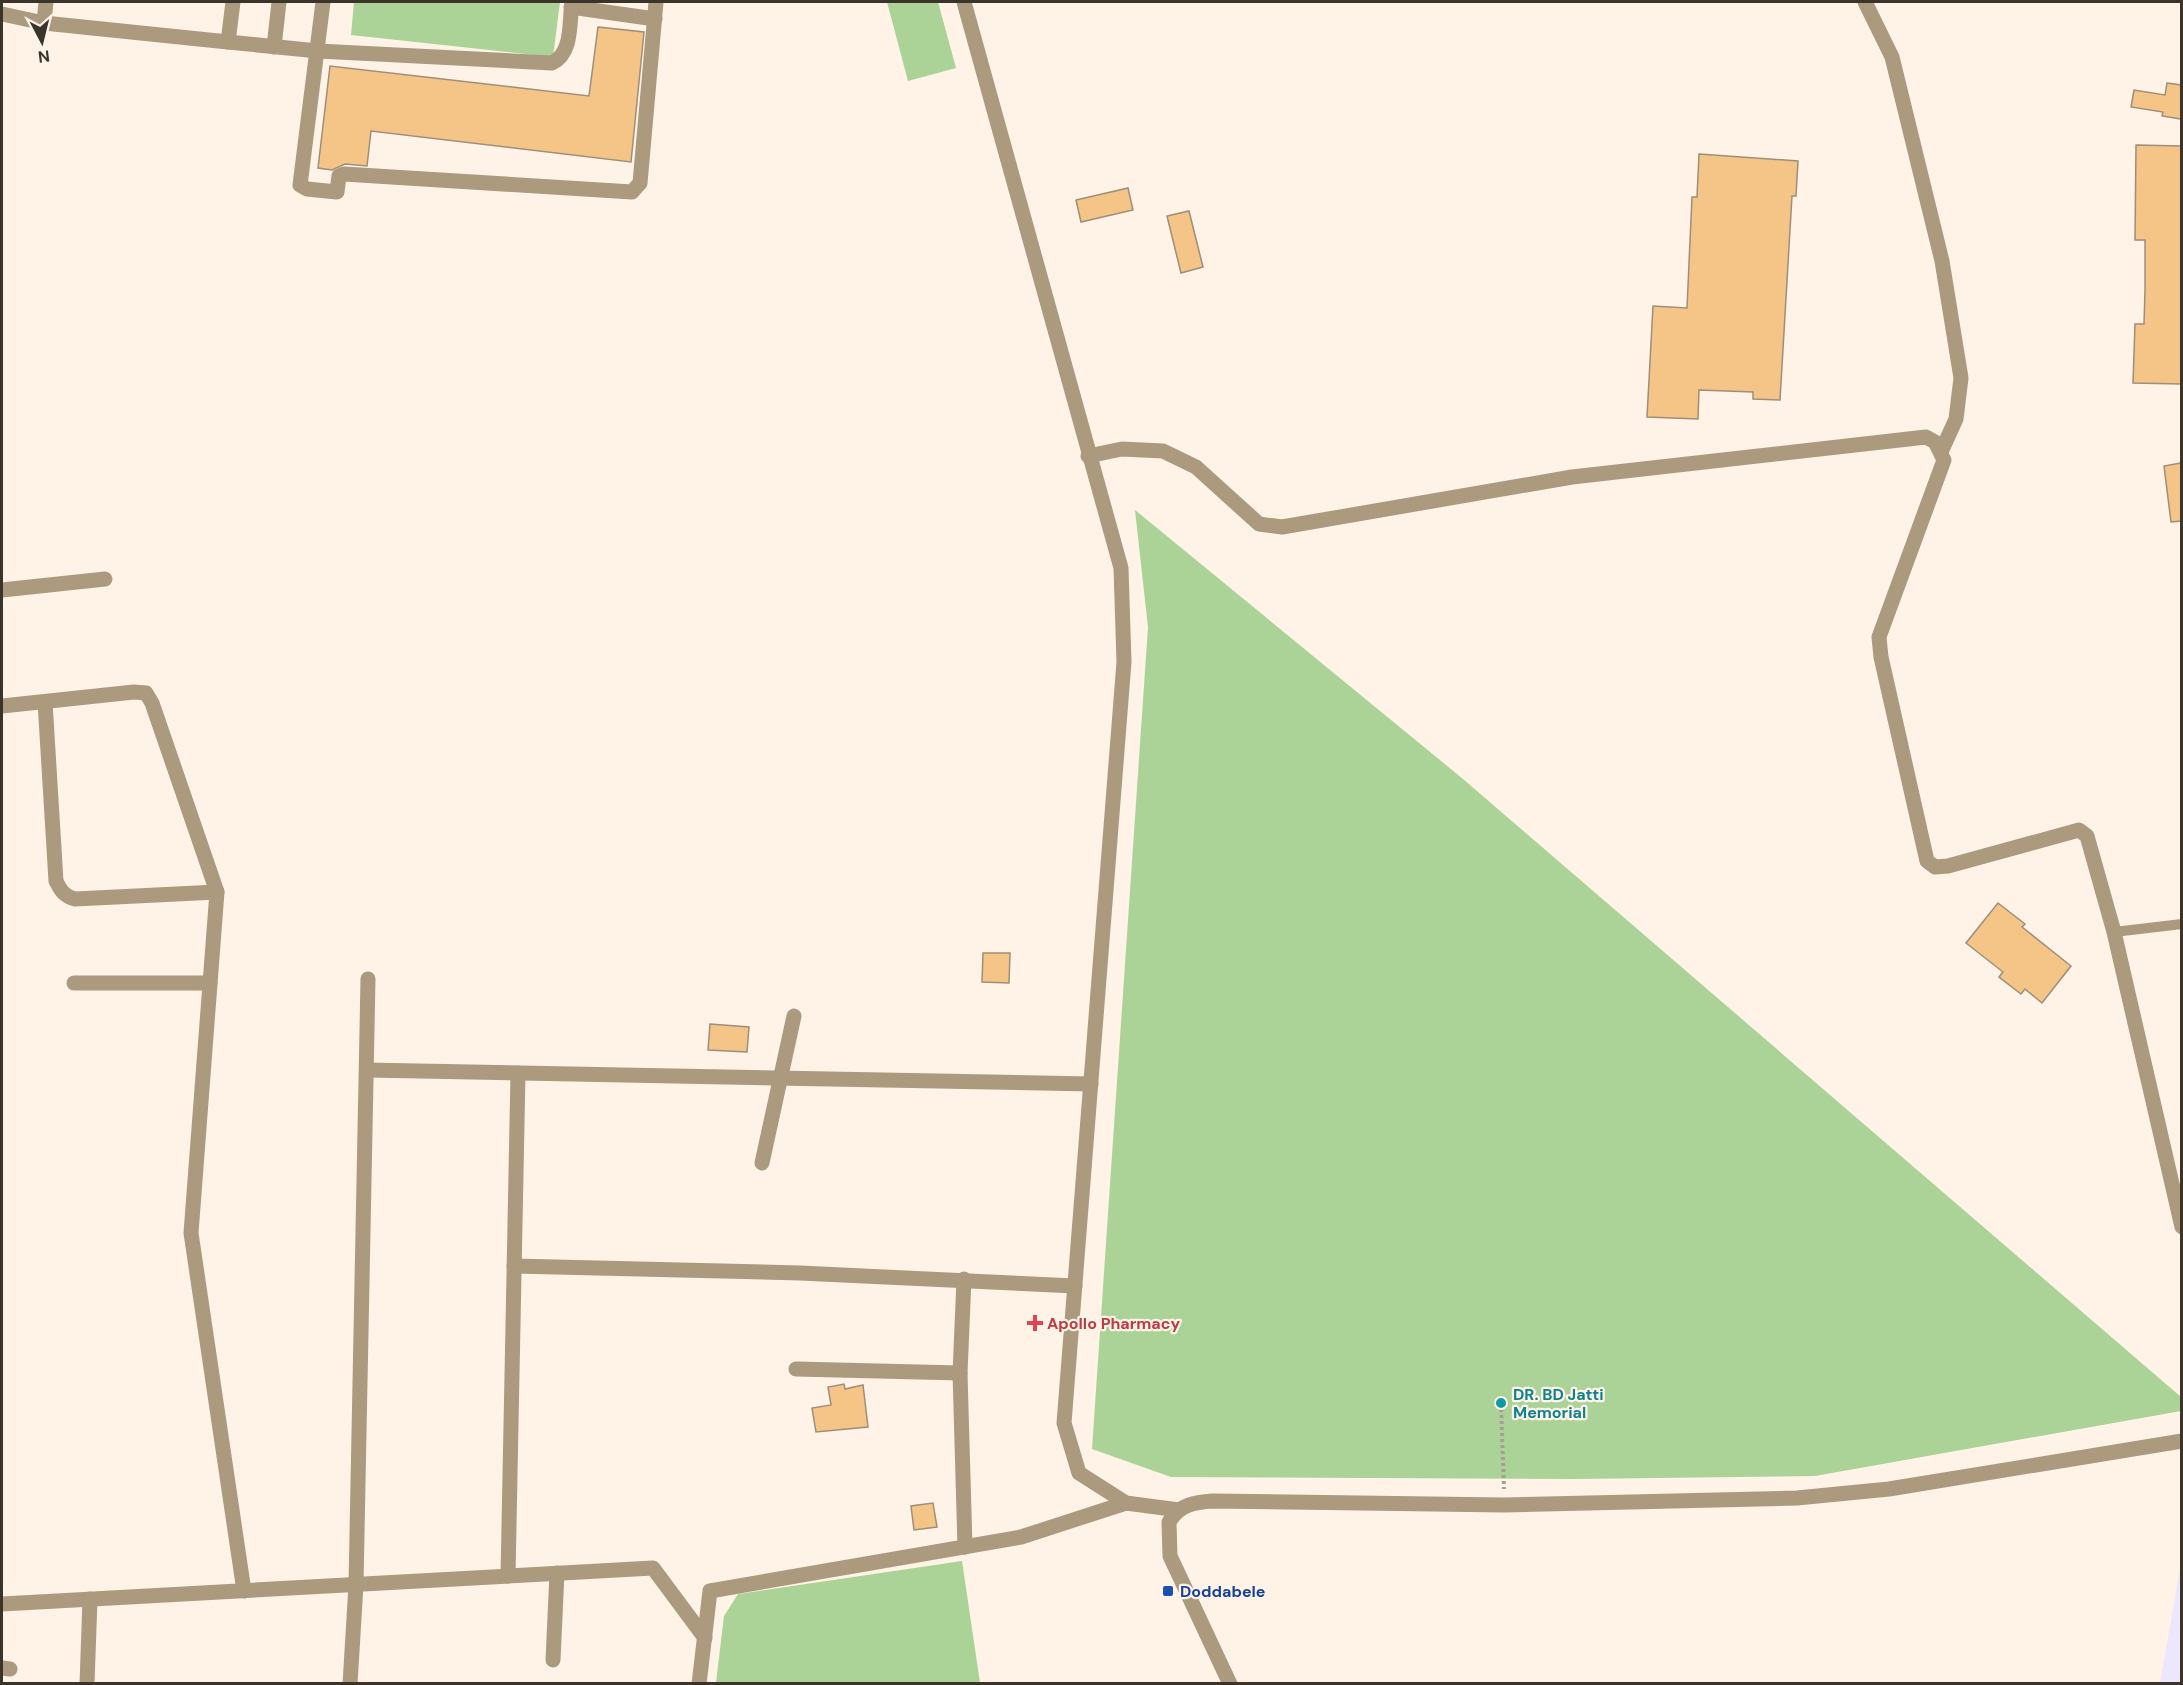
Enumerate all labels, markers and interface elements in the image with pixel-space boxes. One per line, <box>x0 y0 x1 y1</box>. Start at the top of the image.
north arrow <box>12 12 72 72</box>
text: N <box>37 45 51 68</box>
place label: Apollo Pharmacy <box>1047 1313 1180 1334</box>
marker: Apollo Pharmacy <box>1028 1316 1042 1330</box>
place label: DR. BD Jatti Memorial <box>1513 1384 1604 1423</box>
marker: DR. BD Jatti Memorial <box>1494 1396 1508 1410</box>
place label: Doddabele <box>1180 1581 1265 1602</box>
marker: Doddabele <box>1161 1584 1175 1598</box>

